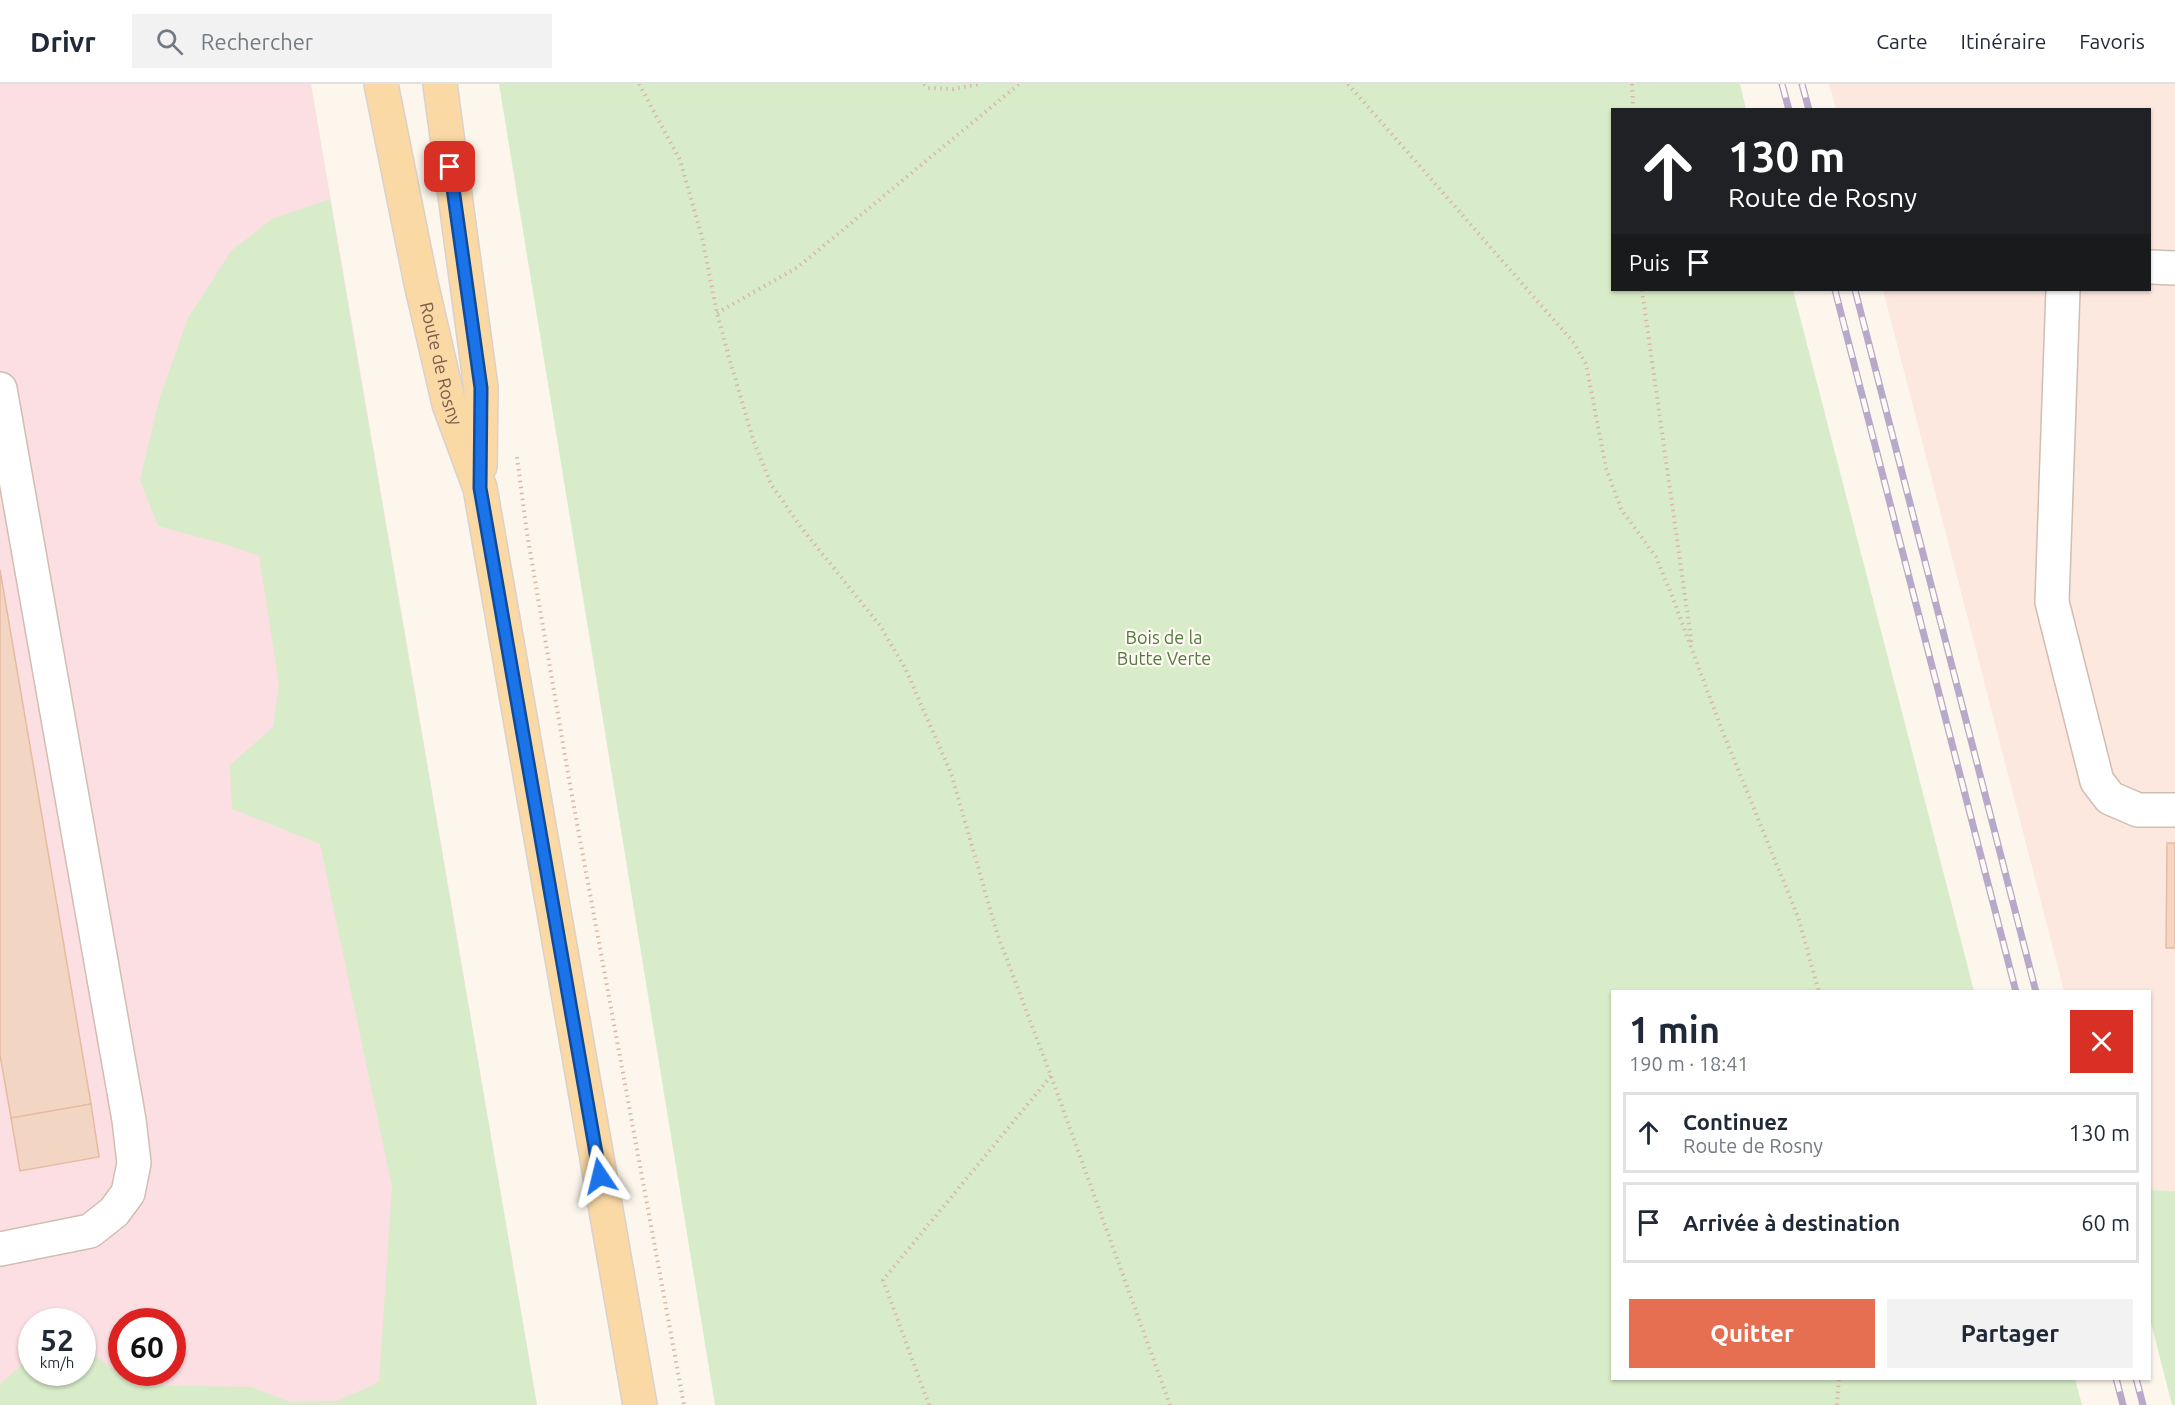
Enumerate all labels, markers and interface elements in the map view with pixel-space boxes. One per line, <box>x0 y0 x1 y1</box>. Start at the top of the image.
search box <box>132 14 552 68</box>
icon: search <box>153 25 186 58</box>
text: Drivr <box>30 26 96 57</box>
text: Rechercher <box>201 29 313 54</box>
text: Carte <box>1876 29 1928 53</box>
text: Itinéraire <box>1961 29 2046 53</box>
text: Favoris <box>2079 29 2145 53</box>
icon: ahead <box>1629 132 1707 210</box>
text: 130 m <box>1728 133 1845 180</box>
pin <box>424 141 475 192</box>
icon: arrive <box>433 150 466 183</box>
text: Route de Rosny <box>1728 182 1917 212</box>
icon: arrive <box>1682 246 1715 279</box>
text: Puis <box>1629 250 1670 275</box>
street label: Route de Rosny <box>417 300 467 428</box>
park label: Bois de la Butte Verte <box>1117 627 1211 668</box>
text: 1 min <box>1629 1009 1720 1050</box>
button: close <box>2070 1010 2133 1073</box>
text: 190 m · 18:41 <box>1629 1052 1749 1075</box>
text: Continuez <box>1683 1109 1788 1134</box>
icon: ahead <box>1632 1116 1665 1149</box>
text: 130 m <box>2069 1120 2130 1145</box>
text: Route de Rosny <box>1683 1134 1823 1157</box>
position arrow <box>568 1144 632 1208</box>
icon: arrive <box>1632 1206 1665 1239</box>
text: Arrivée à destination <box>1683 1210 1900 1235</box>
text: 60 m <box>2081 1210 2130 1235</box>
button: Quitter <box>1629 1299 1875 1368</box>
button: Partager <box>1887 1299 2133 1368</box>
speed limit sign: 60 <box>108 1308 186 1386</box>
text: 52 <box>40 1323 74 1357</box>
text: km/h <box>40 1354 74 1371</box>

